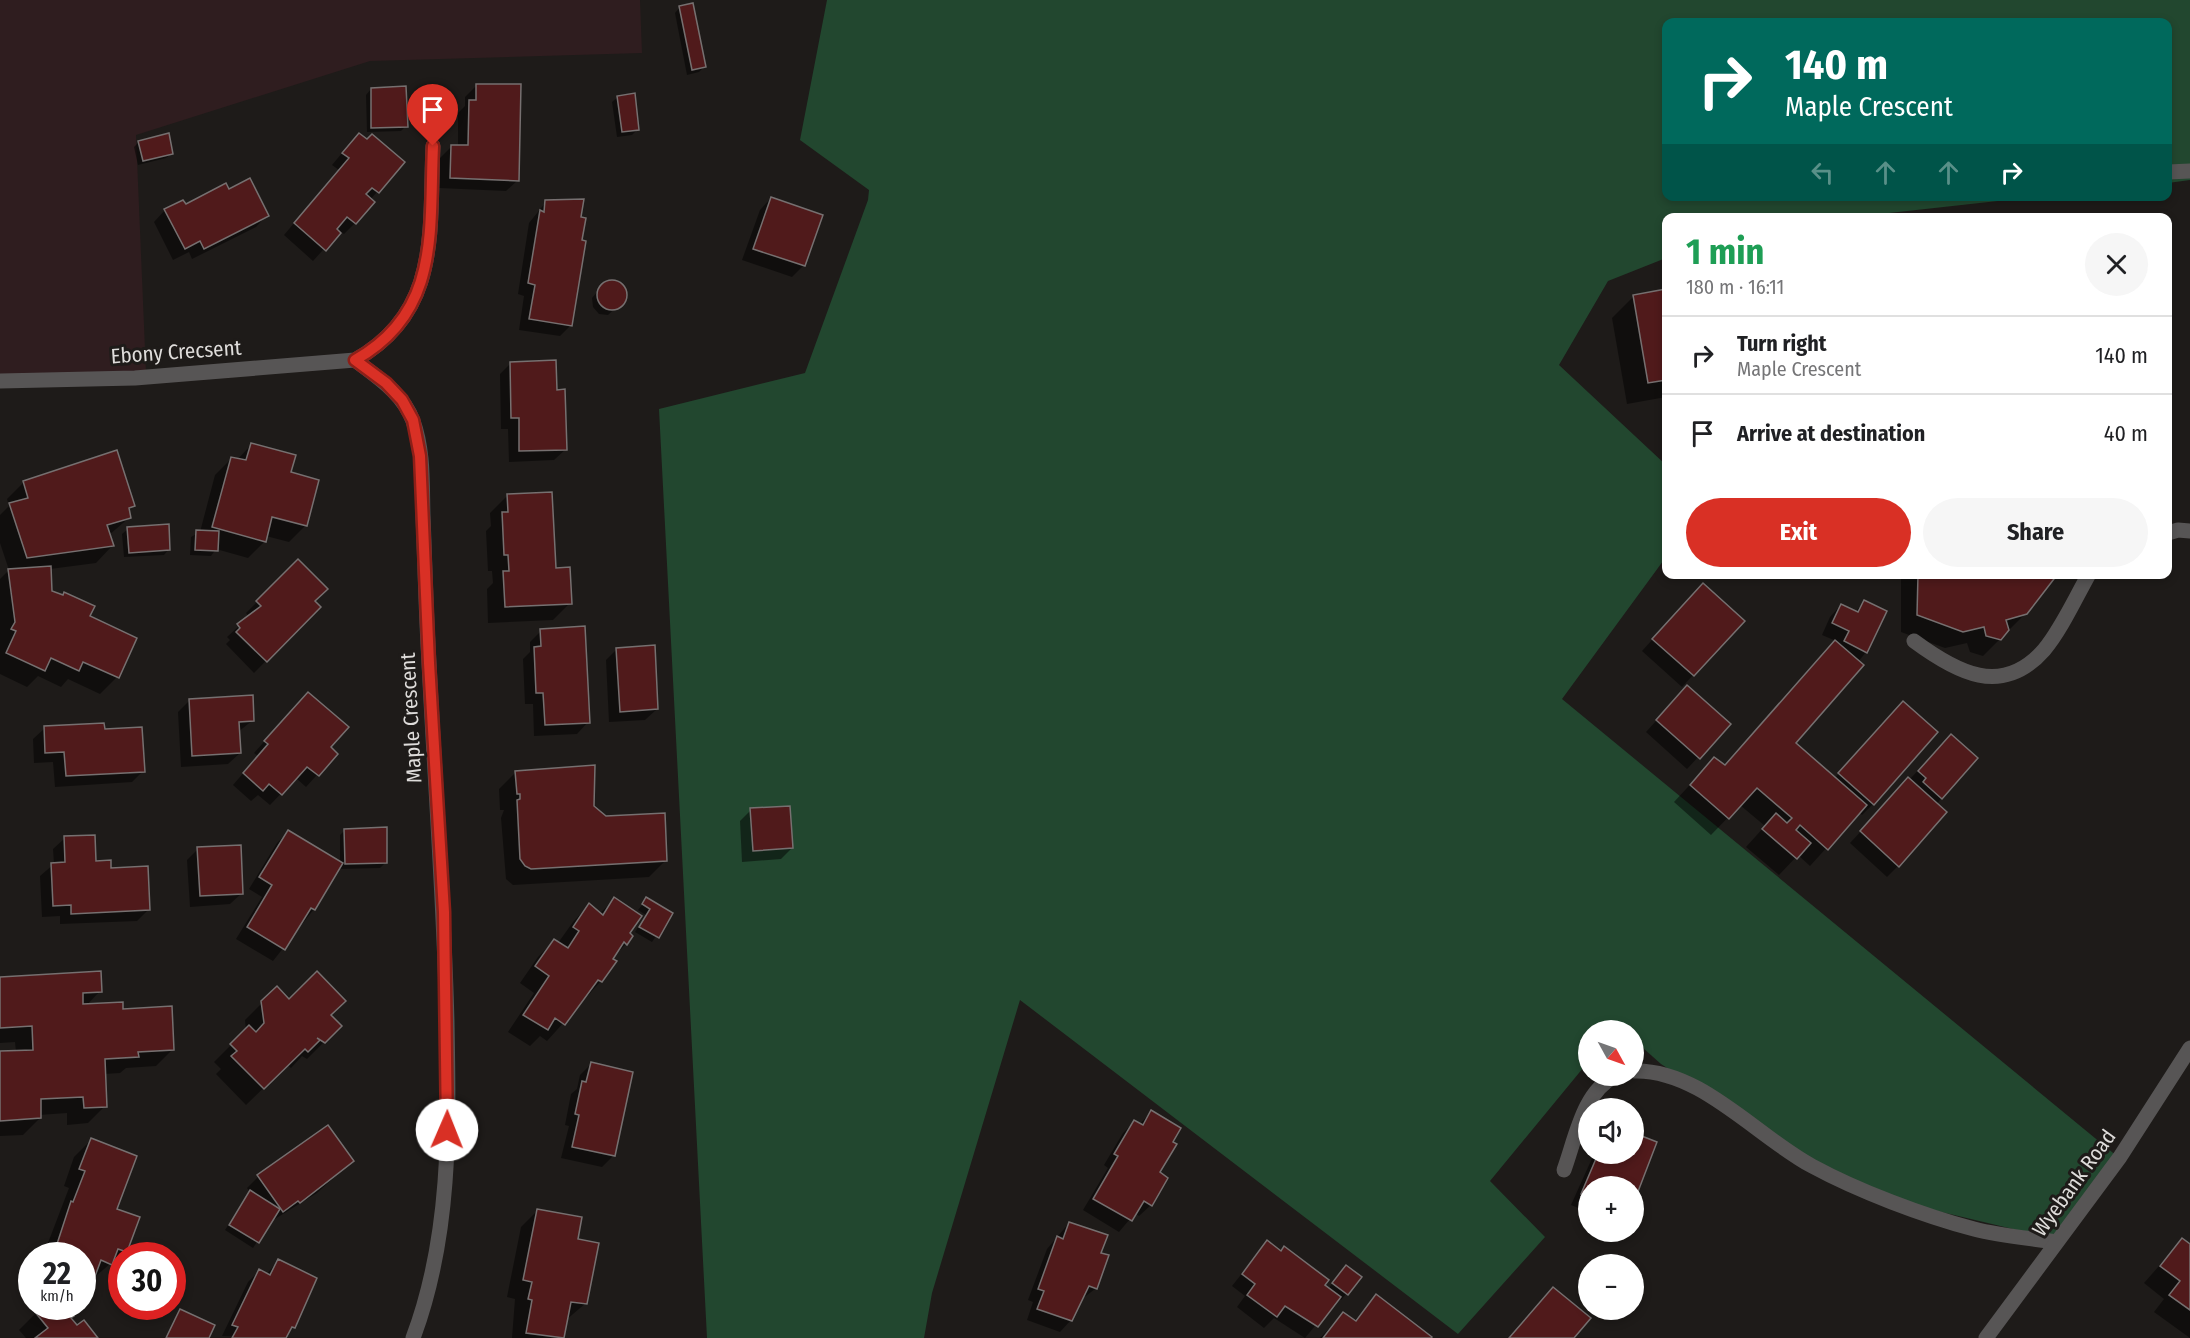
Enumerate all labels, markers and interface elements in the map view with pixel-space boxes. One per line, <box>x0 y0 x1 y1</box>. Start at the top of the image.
text: 140 m <box>1785 40 1888 90</box>
icon: right <box>1686 42 1764 120</box>
pin <box>407 84 458 146</box>
text: Maple Crescent <box>1785 91 1953 123</box>
icon: arrive <box>416 93 449 126</box>
icon: left <box>1806 156 1839 189</box>
icon: ahead <box>1869 156 1902 189</box>
icon: ahead <box>1932 156 1965 189</box>
icon: right <box>1995 156 2028 189</box>
text: 1 min <box>1686 230 1764 274</box>
button: close <box>2085 233 2148 296</box>
text: 180 m · 16:11 <box>1686 275 1784 299</box>
text: Turn right <box>1737 330 1826 357</box>
street label: Ebony Crecsent <box>110 334 242 370</box>
icon: right <box>1686 339 1719 372</box>
text: 140 m <box>2095 342 2148 369</box>
text: Maple Crescent <box>1737 357 1861 381</box>
icon: arrive <box>1686 417 1719 450</box>
text: Arrive at destination <box>1737 420 1925 447</box>
text: 40 m <box>2104 420 2148 447</box>
button: Exit <box>1686 498 1911 567</box>
button: Share <box>1923 498 2148 567</box>
street label: Maple Crescent <box>395 652 427 784</box>
north arrow <box>1578 1020 1644 1086</box>
map controls <box>1578 1020 1644 1320</box>
position arrow <box>415 1098 479 1162</box>
button: sound <box>1578 1098 1644 1164</box>
street label: Wyebank Road <box>2026 1124 2122 1242</box>
button: + <box>1578 1176 1644 1242</box>
speed limit sign: 30 <box>108 1242 186 1320</box>
button: − <box>1578 1254 1644 1320</box>
text: 22 <box>43 1256 71 1292</box>
text: km/h <box>40 1287 74 1305</box>

